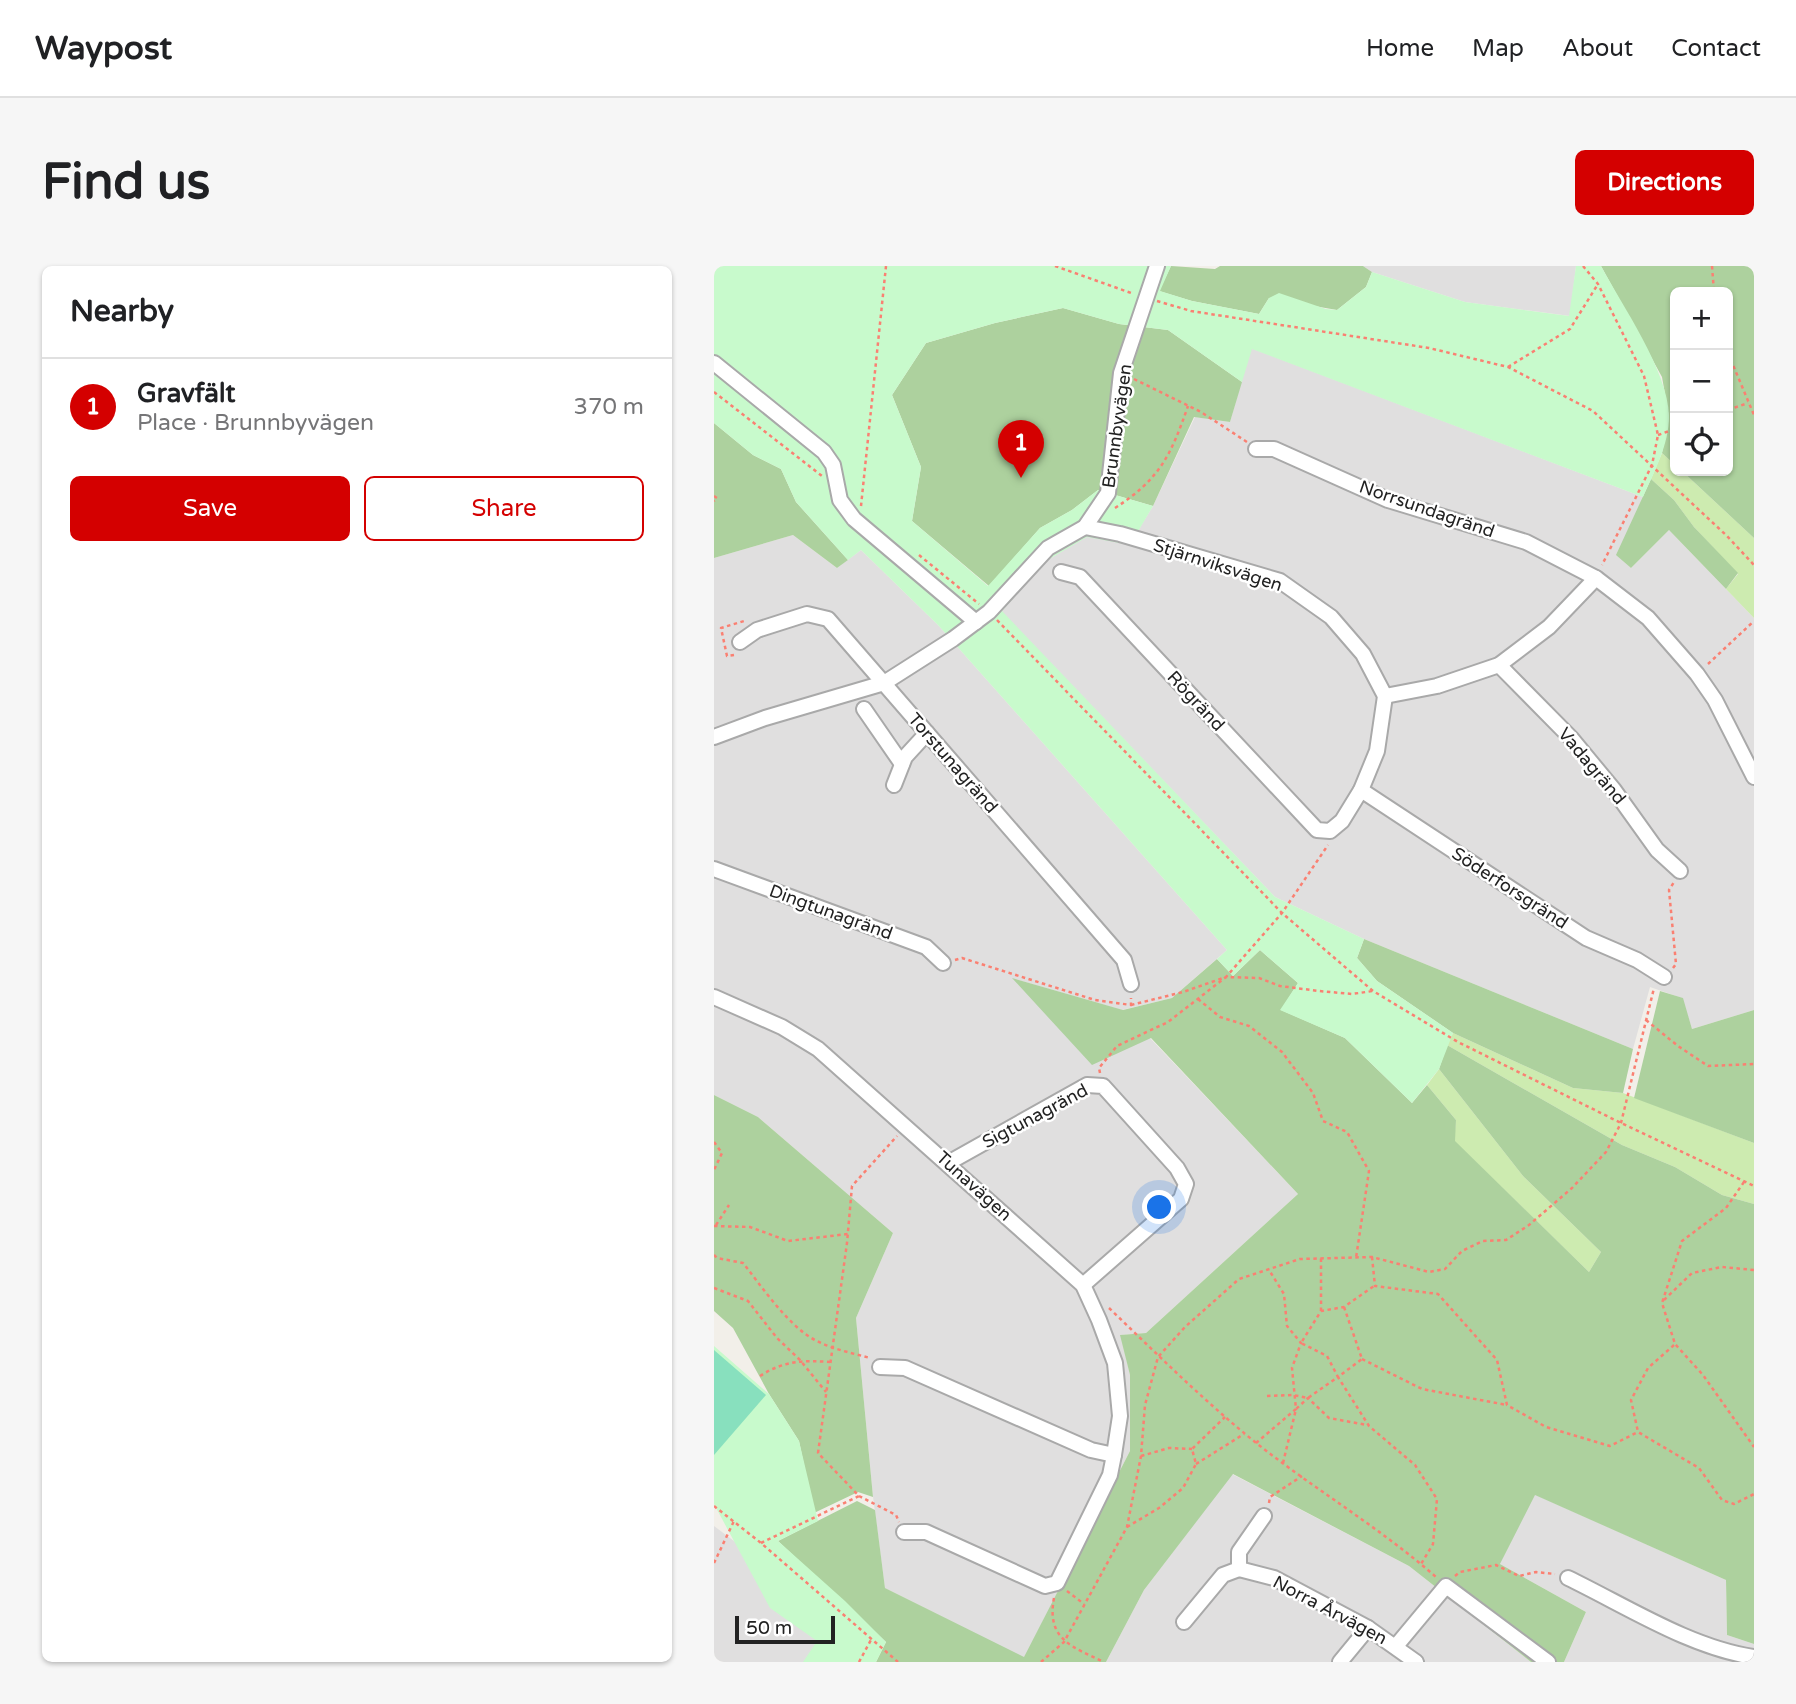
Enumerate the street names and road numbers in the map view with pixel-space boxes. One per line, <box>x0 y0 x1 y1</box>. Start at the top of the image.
street label: Brunnbyvägen <box>1097 363 1137 489</box>
street label: Norrsundagränd <box>1356 476 1498 542</box>
street label: Stjärnviksvägen <box>1151 534 1285 596</box>
street label: Rögränd <box>1163 666 1229 736</box>
street label: Torstunagränd <box>903 708 1003 818</box>
street label: Vadagränd <box>1553 723 1631 809</box>
street label: Söderforsgränd <box>1448 842 1572 934</box>
street label: Dingtunagränd <box>766 879 896 945</box>
street label: Sigtunagränd <box>978 1079 1092 1153</box>
street label: Tunavägen <box>932 1146 1016 1226</box>
street label: Norra Årvägen <box>1269 1571 1391 1649</box>

